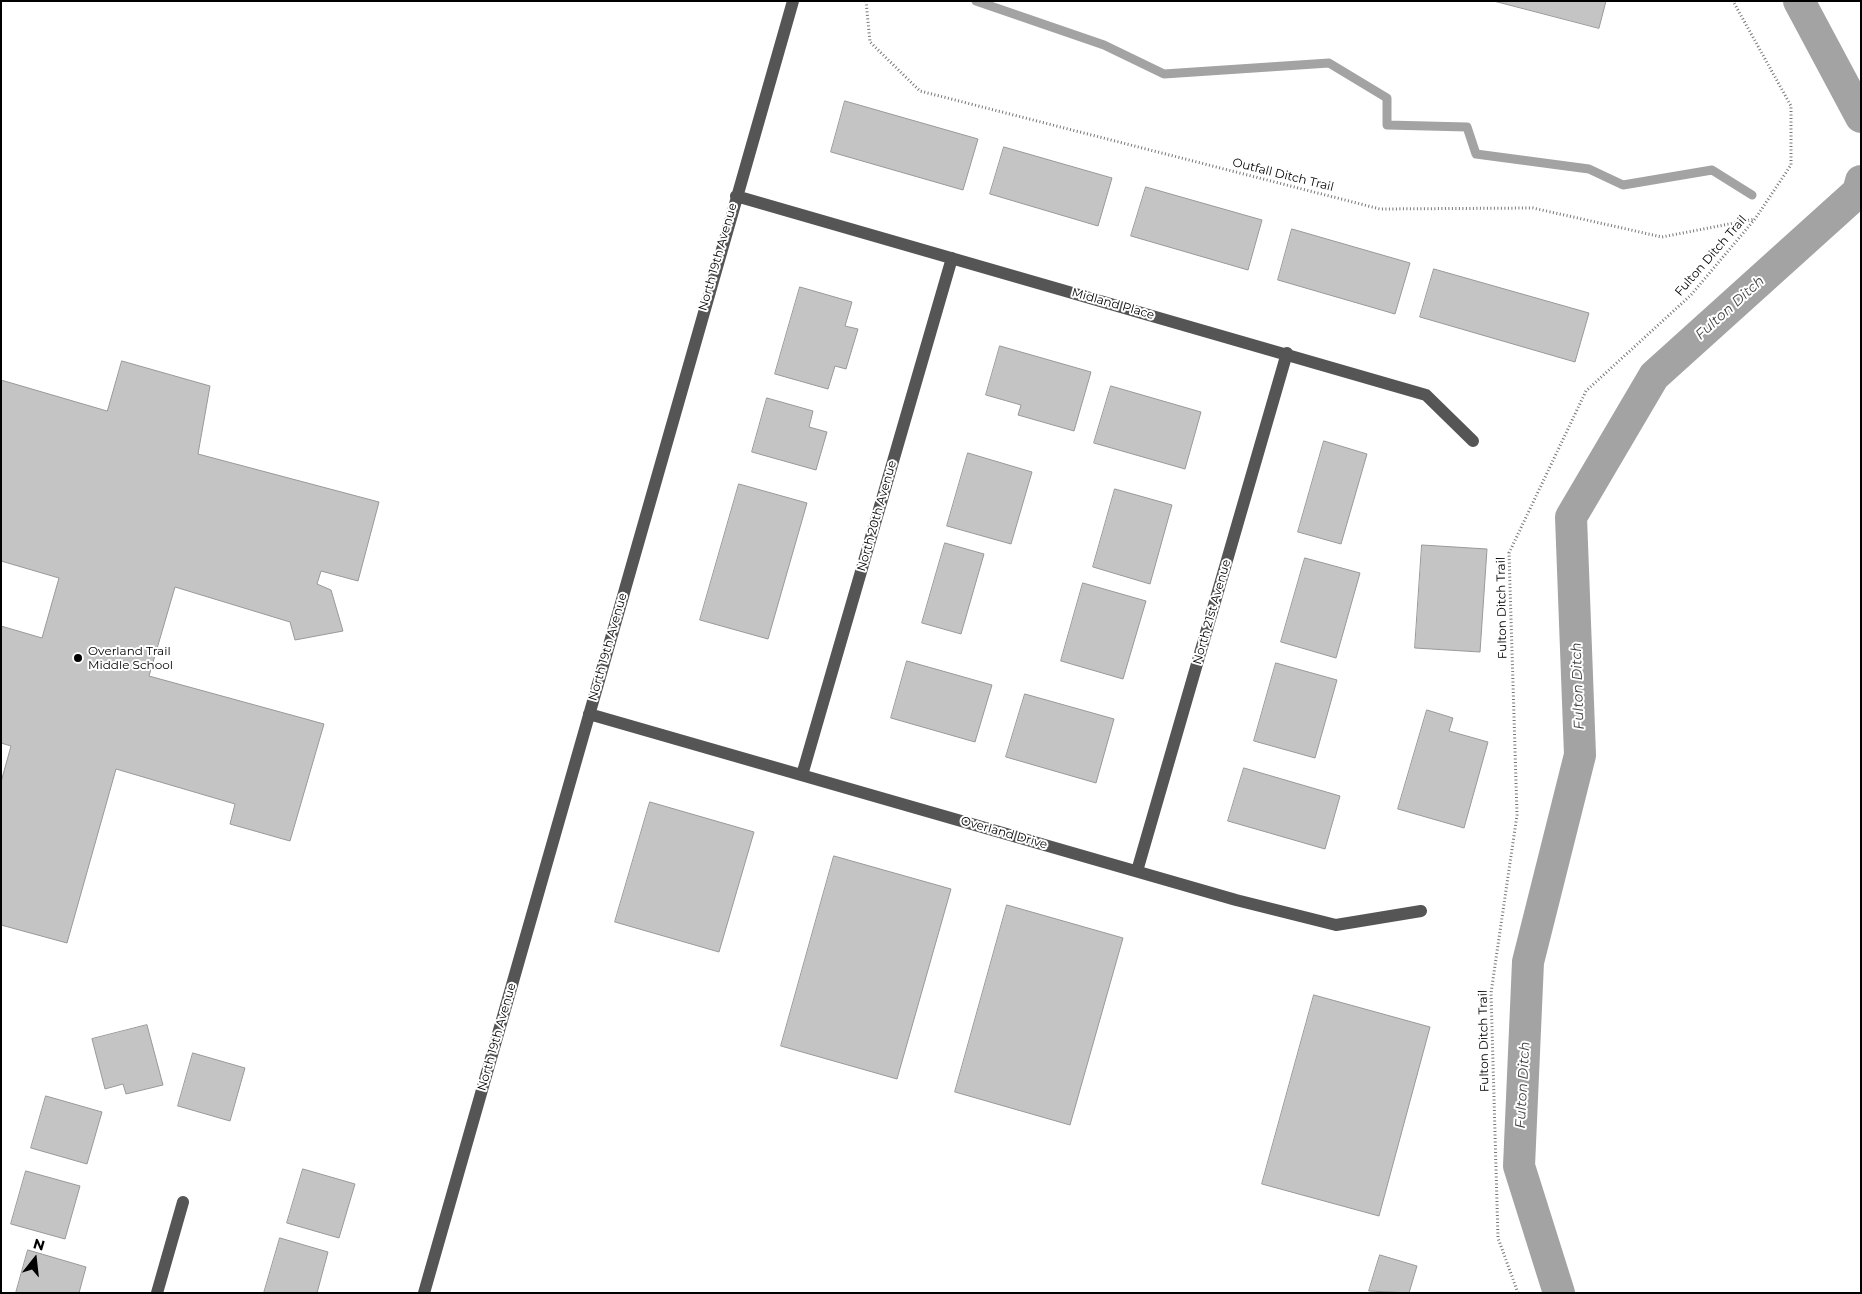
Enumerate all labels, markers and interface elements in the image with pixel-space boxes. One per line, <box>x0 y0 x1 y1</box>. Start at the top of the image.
street label: Outfall Ditch Trail <box>1231 155 1335 195</box>
street label: North 19th Avenue <box>696 201 740 313</box>
street label: Fulton Ditch Trail <box>1672 213 1750 299</box>
water label: Fulton Ditch <box>1692 273 1768 343</box>
street label: Midland Place <box>1070 285 1156 323</box>
street label: North 20th Avenue <box>854 459 900 573</box>
street label: Fulton Ditch Trail <box>1494 557 1510 659</box>
street label: North 21st Avenue <box>1190 558 1234 666</box>
street label: North 19th Avenue <box>586 591 630 703</box>
water label: Fulton Ditch <box>1568 642 1588 730</box>
place label: Overland Trail Middle School <box>88 644 173 672</box>
marker: Overland Trail Middle School <box>72 652 84 664</box>
street label: Overland Drive <box>959 814 1049 852</box>
street label: North 19th Avenue <box>475 981 519 1093</box>
street label: Fulton Ditch Trail <box>1476 990 1492 1092</box>
water label: Fulton Ditch <box>1512 1041 1534 1129</box>
north arrow <box>10 1234 60 1284</box>
text: N <box>31 1234 47 1255</box>

